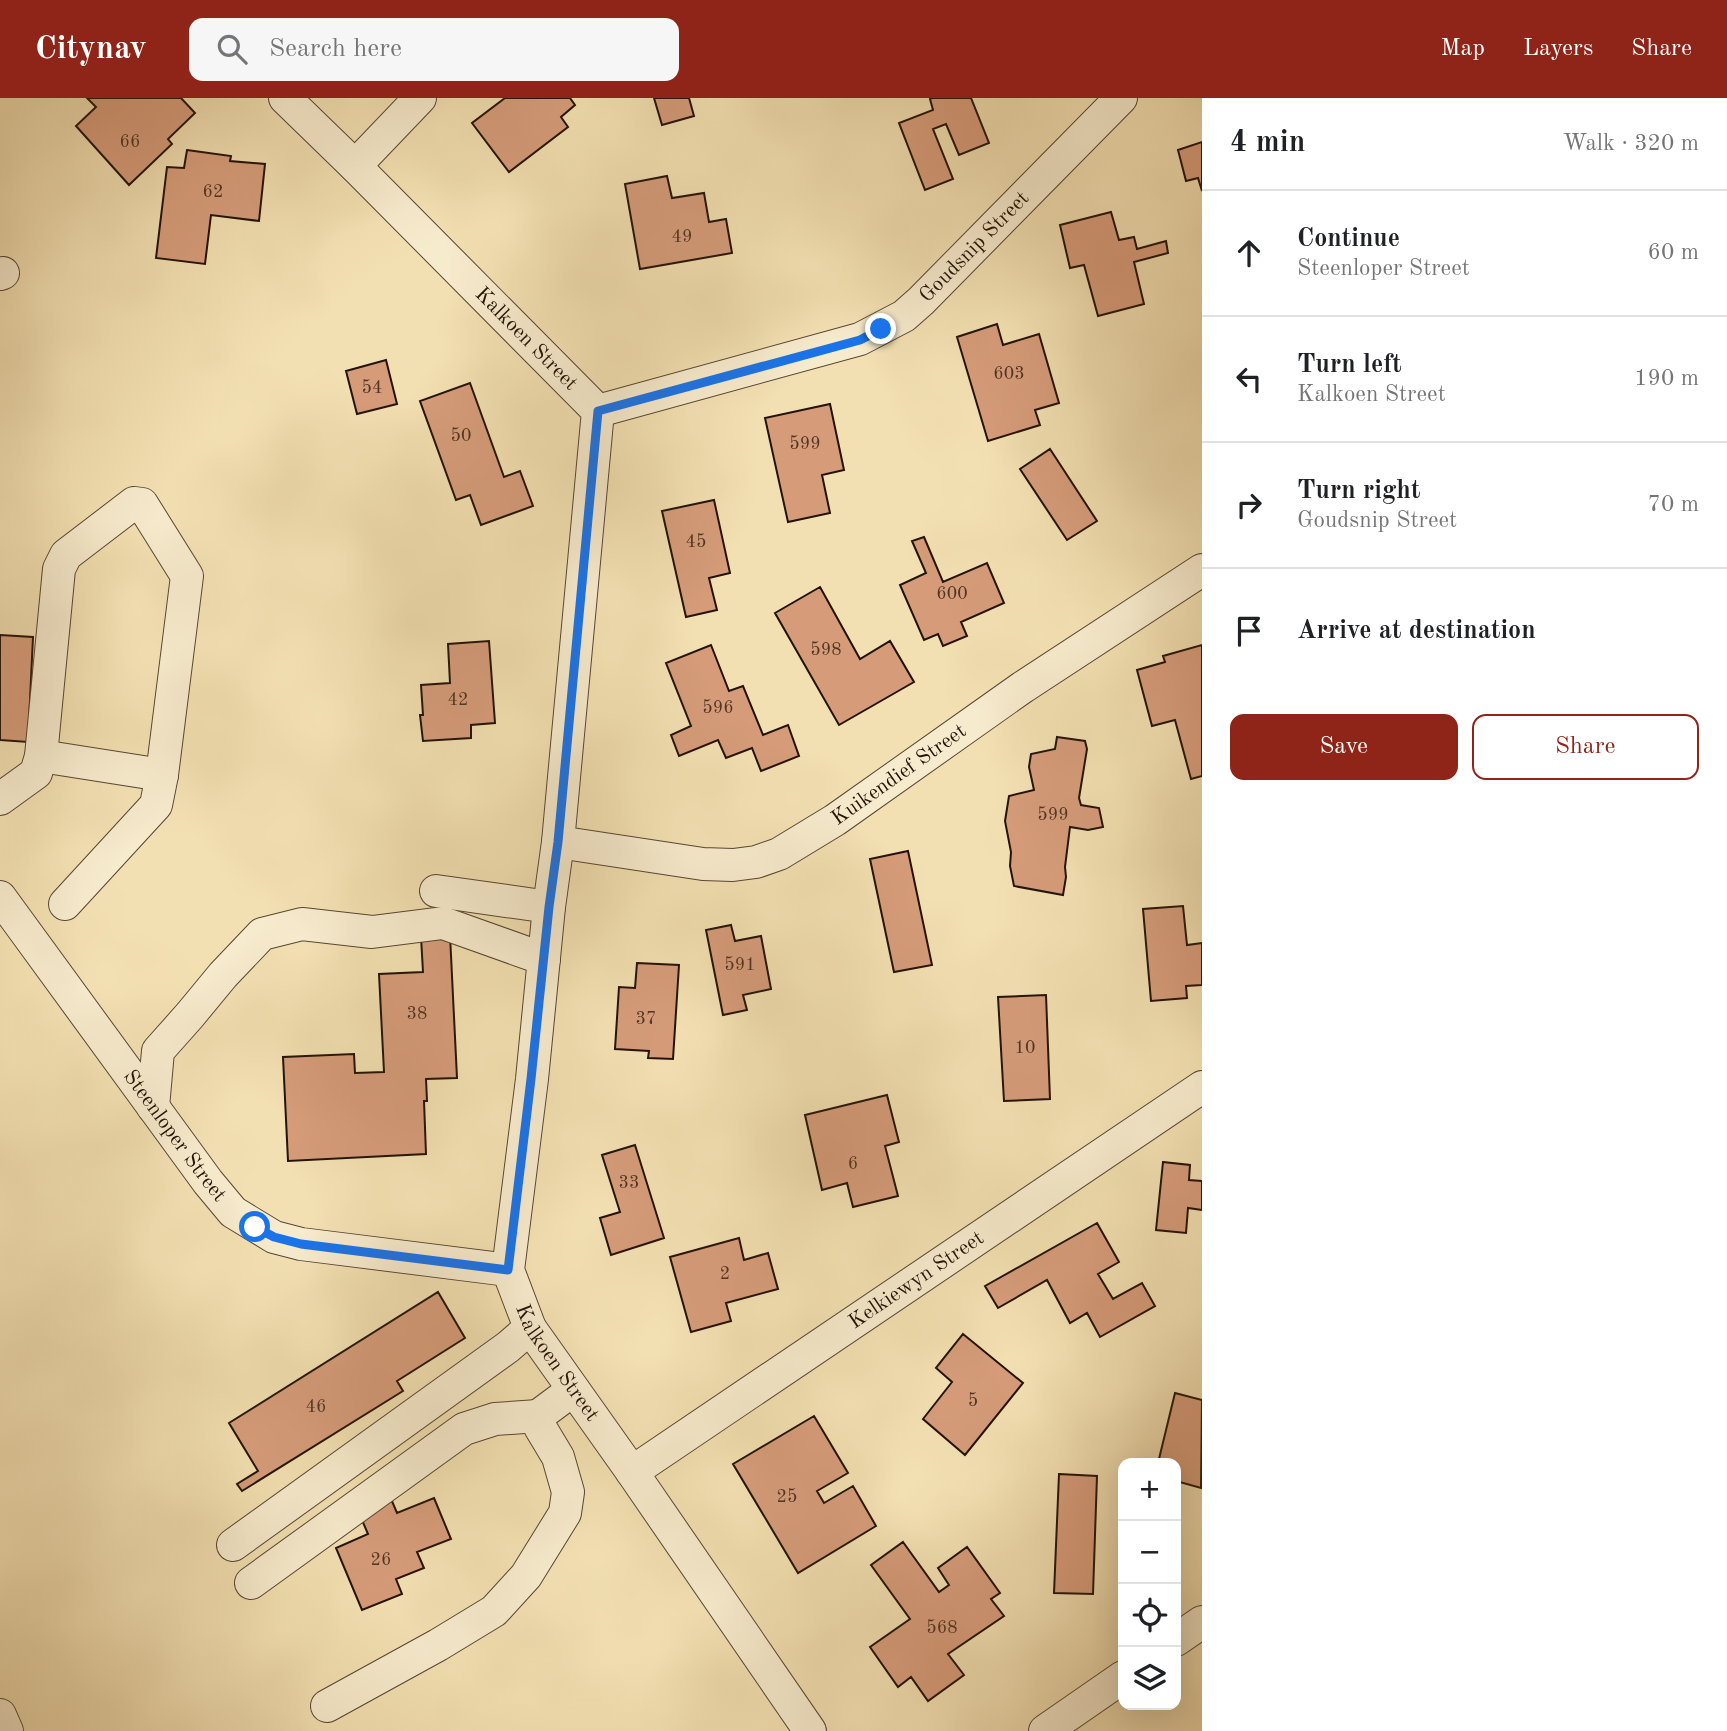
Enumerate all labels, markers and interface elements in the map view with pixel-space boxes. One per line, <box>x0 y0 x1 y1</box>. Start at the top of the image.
search box <box>189 18 679 81</box>
icon: search <box>213 30 251 68</box>
text: Citynav <box>35 33 147 66</box>
text: Search here <box>269 36 402 62</box>
text: Map <box>1441 37 1485 61</box>
text: Layers <box>1523 37 1593 61</box>
text: Share <box>1631 37 1692 61</box>
text: 4 min <box>1230 128 1305 158</box>
text: Walk · 320 m <box>1563 132 1699 155</box>
house number: 66 <box>120 133 140 151</box>
house number: 62 <box>203 183 223 201</box>
street label: Goudsnip Street <box>915 187 1033 306</box>
text: Continue <box>1297 226 1400 252</box>
house number: 49 <box>672 228 692 246</box>
icon: ahead <box>1230 234 1268 272</box>
text: 60 m <box>1648 241 1699 264</box>
text: Steenloper Street <box>1297 257 1470 280</box>
street label: Kalkoen Street <box>471 283 582 394</box>
route end <box>865 313 896 344</box>
text: Turn left <box>1297 352 1402 378</box>
icon: left <box>1230 360 1268 398</box>
house number: 603 <box>993 365 1025 383</box>
text: 190 m <box>1634 367 1699 390</box>
house number: 54 <box>362 379 382 397</box>
text: Kalkoen Street <box>1297 383 1446 406</box>
house number: 50 <box>451 427 471 445</box>
house number: 599 <box>789 435 821 453</box>
text: Turn right <box>1297 478 1420 504</box>
icon: right <box>1230 486 1268 524</box>
text: 70 m <box>1648 493 1699 516</box>
text: Goudsnip Street <box>1297 509 1457 532</box>
house number: 45 <box>686 533 706 551</box>
house number: 600 <box>936 585 968 603</box>
icon: arrive <box>1230 612 1268 650</box>
text: Arrive at destination <box>1297 618 1536 644</box>
house number: 598 <box>810 641 842 659</box>
house number: 42 <box>448 691 468 709</box>
house number: 596 <box>702 699 734 717</box>
button: Save <box>1230 714 1458 780</box>
button: Share <box>1472 714 1699 780</box>
street label: Kuikendief Street <box>828 720 970 829</box>
house number: 599 <box>1037 806 1069 824</box>
house number: 591 <box>724 956 756 974</box>
house number: 38 <box>407 1005 427 1023</box>
house number: 37 <box>636 1010 656 1028</box>
house number: 10 <box>1015 1039 1035 1057</box>
street label: Steenloper Street <box>119 1066 230 1206</box>
house number: 6 <box>848 1155 858 1173</box>
house number: 33 <box>619 1174 639 1192</box>
route start <box>239 1211 270 1242</box>
street label: Kelkiewyn Street <box>845 1227 988 1333</box>
house number: 2 <box>720 1265 730 1283</box>
street label: Kalkoen Street <box>512 1301 603 1425</box>
house number: 5 <box>968 1392 978 1410</box>
house number: 46 <box>306 1398 326 1416</box>
map controls <box>1118 1458 1181 1710</box>
button: + <box>1118 1458 1181 1521</box>
house number: 25 <box>777 1488 797 1506</box>
button: − <box>1118 1521 1181 1584</box>
house number: 26 <box>371 1551 391 1569</box>
button: locate <box>1118 1584 1181 1647</box>
house number: 568 <box>926 1619 958 1637</box>
button: layers <box>1118 1647 1181 1710</box>

